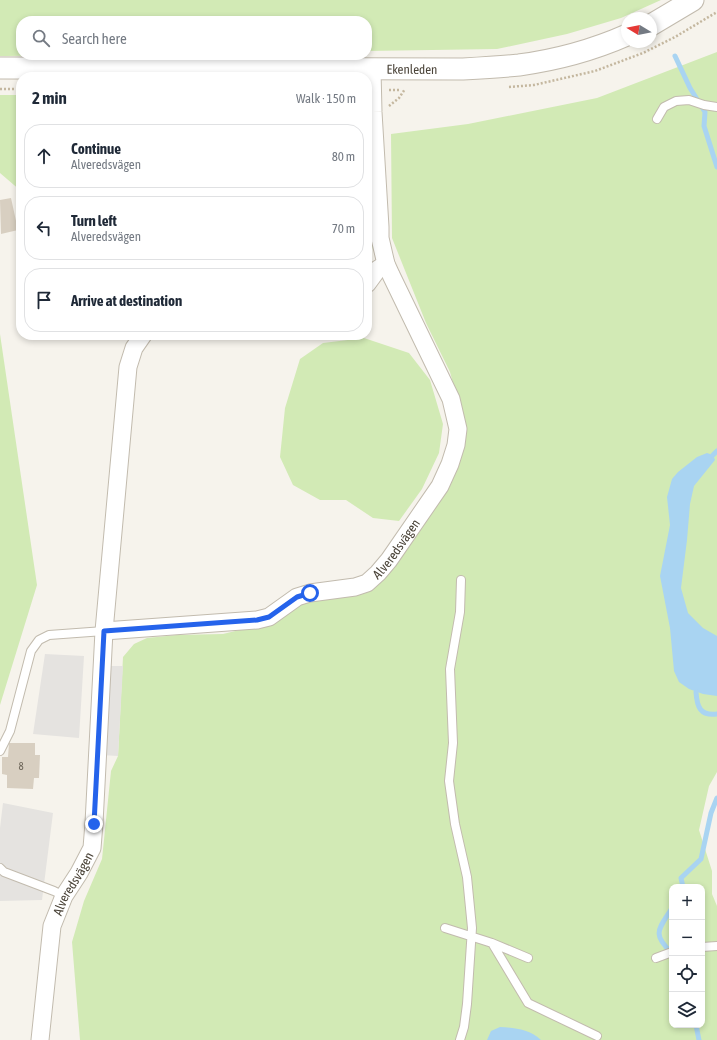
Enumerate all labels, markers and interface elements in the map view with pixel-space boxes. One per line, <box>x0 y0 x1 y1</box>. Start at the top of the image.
north arrow <box>621 12 657 48</box>
search box <box>16 16 372 60</box>
icon: search <box>30 27 52 49</box>
text: Search here <box>62 30 127 47</box>
street label: Ekenleden <box>387 62 437 77</box>
text: 2 min <box>32 88 67 108</box>
text: Walk · 150 m <box>296 91 356 106</box>
text: Continue <box>71 140 121 157</box>
icon: ahead <box>33 145 55 167</box>
text: 80 m <box>332 149 355 164</box>
text: Alveredsvägen <box>71 157 141 172</box>
text: Turn left <box>71 212 117 229</box>
icon: left <box>33 217 55 239</box>
text: 70 m <box>332 221 355 236</box>
text: Alveredsvägen <box>71 229 141 244</box>
icon: arrive <box>33 289 55 311</box>
text: Arrive at destination <box>71 292 182 309</box>
street label: Alveredsvägen <box>370 516 423 582</box>
route start <box>301 584 319 602</box>
house number: 8 <box>18 760 24 772</box>
route end <box>85 815 103 833</box>
street label: Alveredsvägen <box>50 850 97 918</box>
map controls <box>669 884 705 1028</box>
button: + <box>669 884 705 920</box>
button: − <box>669 920 705 956</box>
button: locate <box>669 956 705 992</box>
button: layers <box>669 992 705 1028</box>

